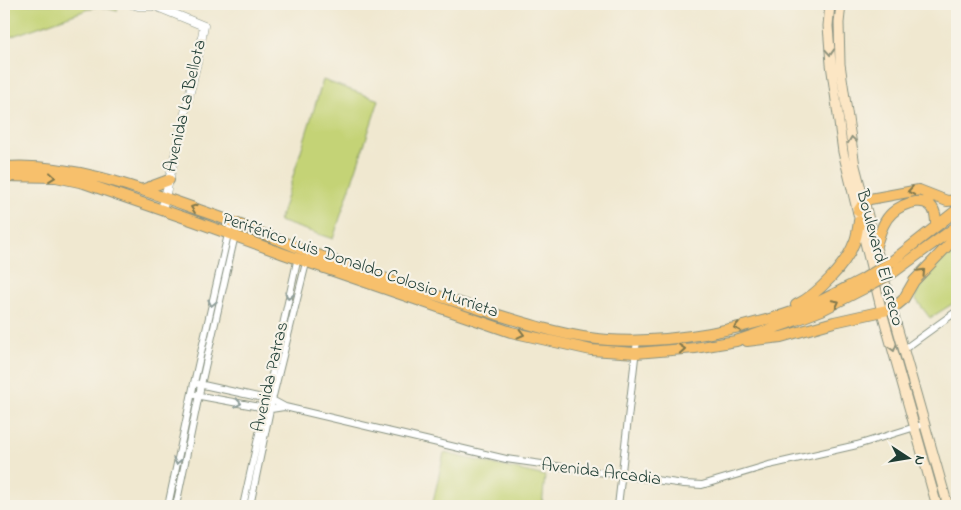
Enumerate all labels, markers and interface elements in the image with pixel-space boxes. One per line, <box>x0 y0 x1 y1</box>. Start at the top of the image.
street label: Avenida La Bellota <box>158 37 214 175</box>
one-way arrow <box>824 49 835 57</box>
one-way arrow <box>847 135 857 144</box>
one-way arrow <box>49 171 57 182</box>
street label: Boulevard El Greco <box>848 186 910 329</box>
one-way arrow <box>907 186 915 196</box>
one-way arrow <box>190 204 199 214</box>
street label: Periférico Luis Donaldo Colosio Murrieta <box>218 206 502 326</box>
one-way arrow <box>917 268 926 277</box>
one-way arrow <box>285 291 295 300</box>
one-way arrow <box>207 298 218 307</box>
one-way arrow <box>831 299 840 309</box>
street label: Avenida Patras <box>246 319 296 435</box>
one-way arrow <box>732 322 741 332</box>
one-way arrow <box>517 328 526 339</box>
one-way arrow <box>887 343 897 351</box>
one-way arrow <box>678 344 686 355</box>
one-way arrow <box>234 397 243 407</box>
north arrow <box>884 432 934 482</box>
street label: Avenida Arcadia <box>540 453 662 493</box>
text: N <box>908 454 931 467</box>
one-way arrow <box>172 457 183 466</box>

